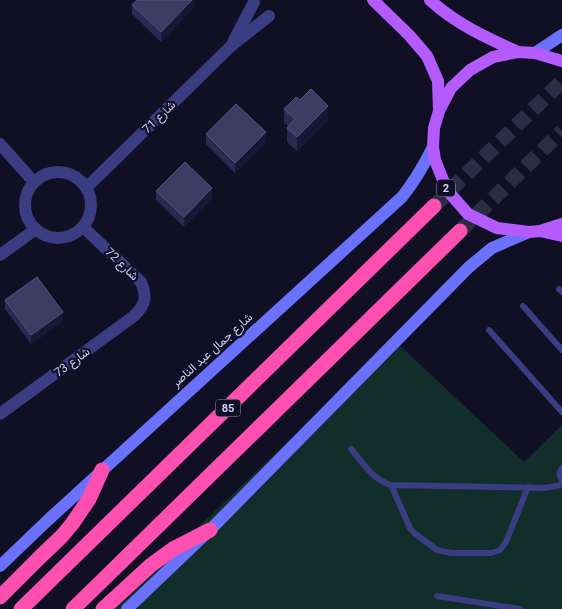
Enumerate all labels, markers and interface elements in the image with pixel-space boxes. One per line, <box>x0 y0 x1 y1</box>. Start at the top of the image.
street label: شارع 71 <box>140 98 180 138</box>
road number: 2 <box>437 180 455 197</box>
street label: شارع 72 <box>101 245 141 285</box>
street label: شارع جمال عبد الناصر <box>168 310 257 392</box>
street label: شارع 73 <box>51 344 94 381</box>
road number: 85 <box>216 399 240 416</box>

